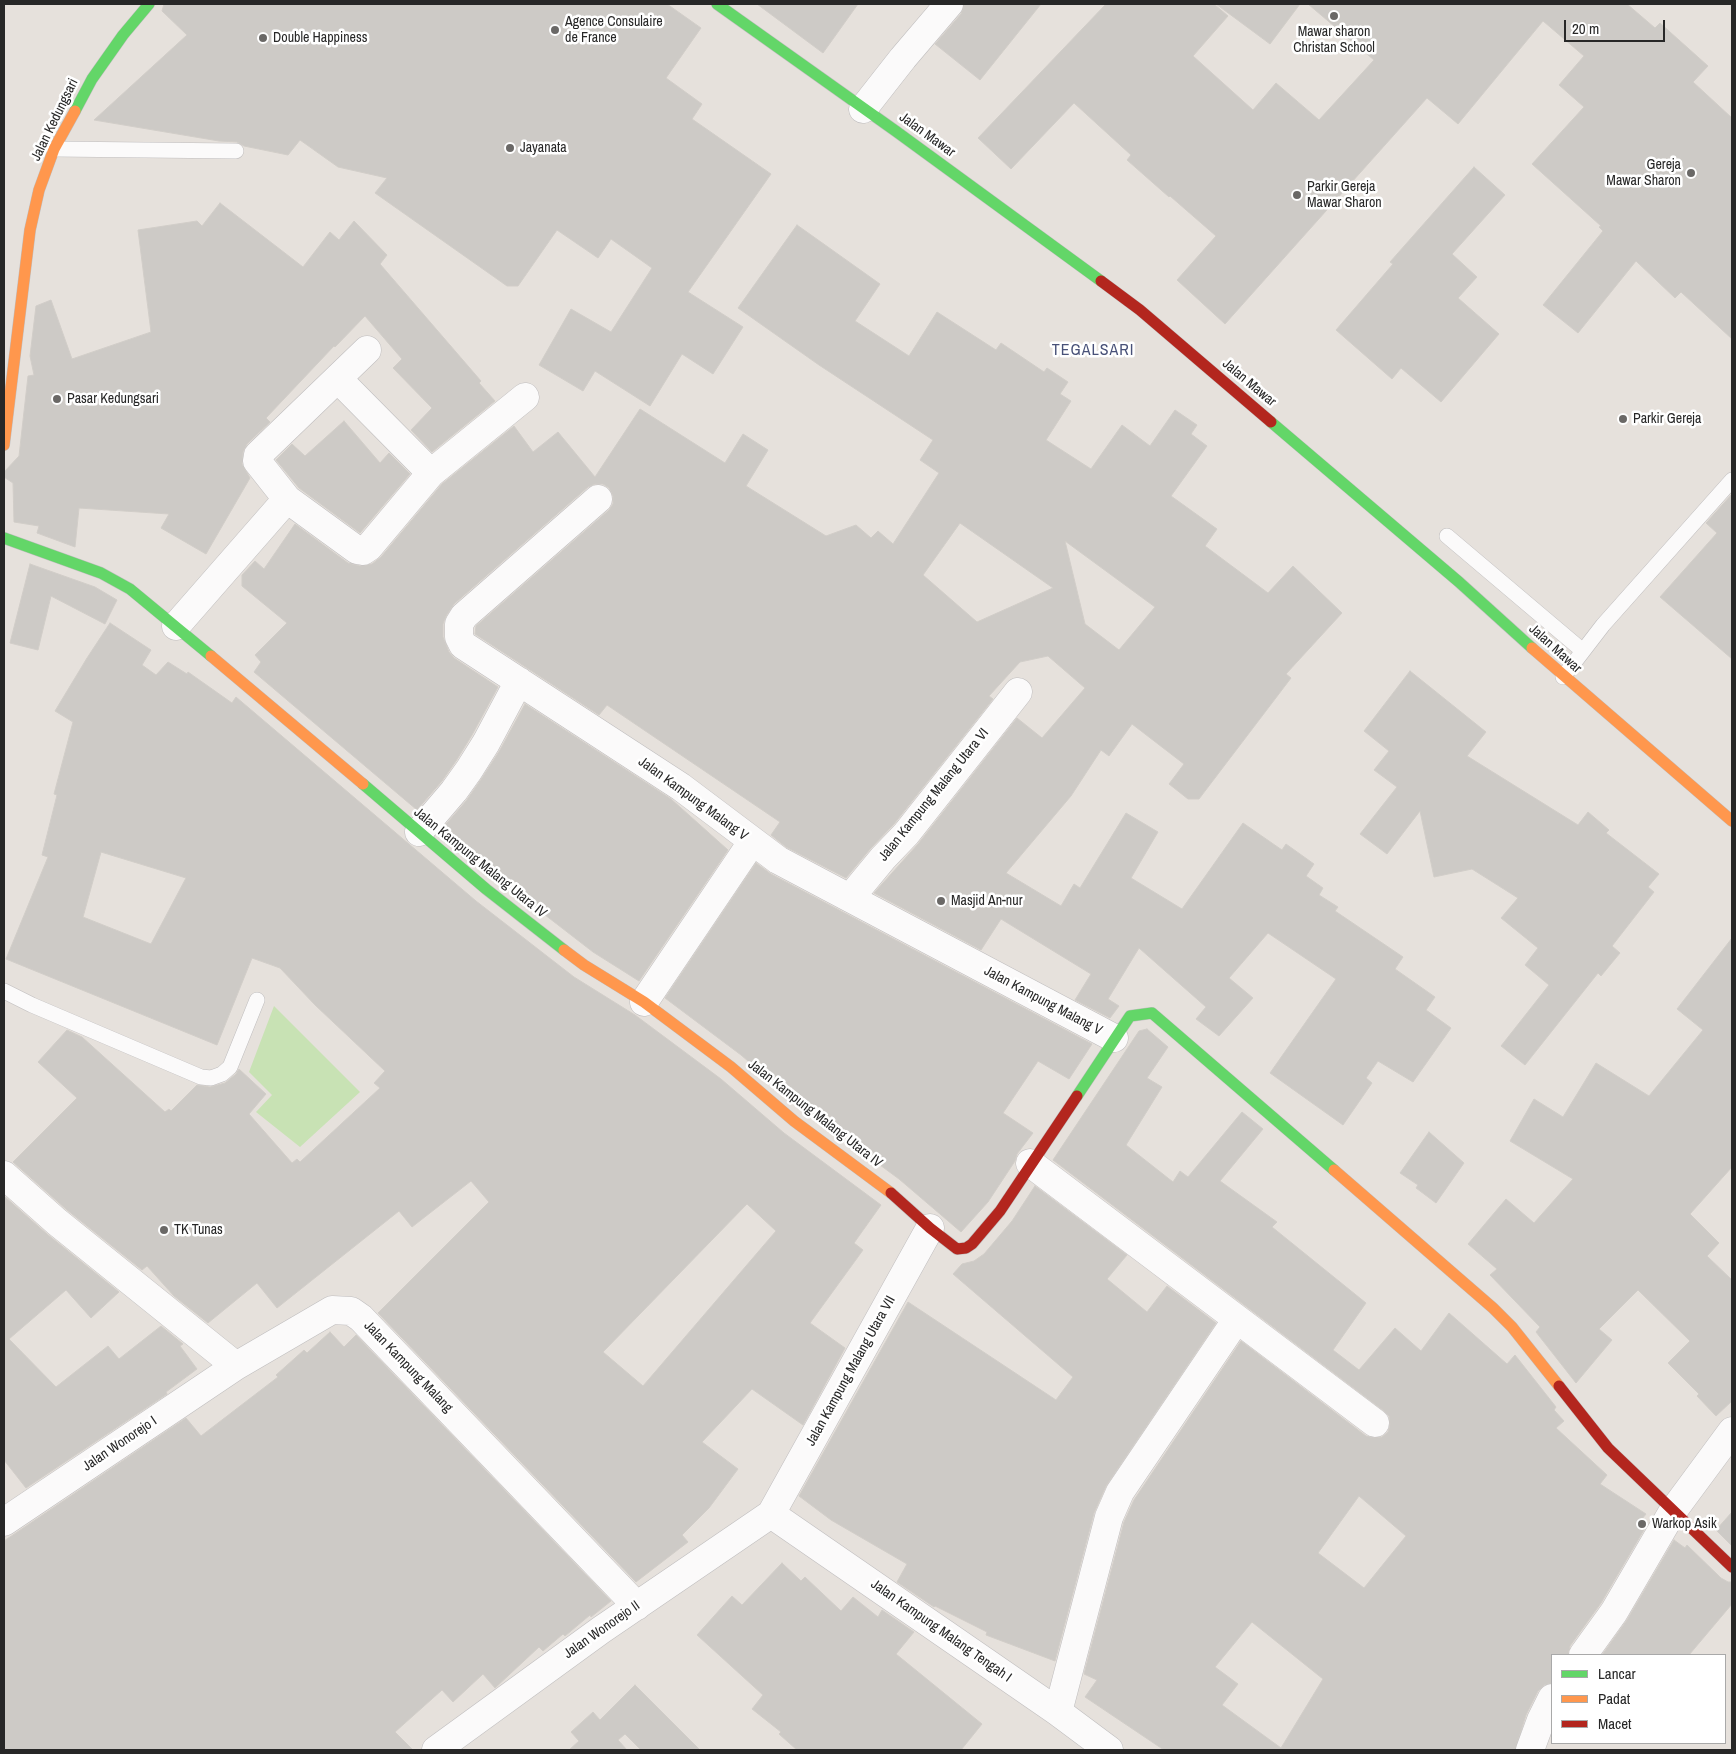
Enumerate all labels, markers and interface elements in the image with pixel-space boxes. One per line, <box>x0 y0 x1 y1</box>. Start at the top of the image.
marker: Mawar sharon Christan School <box>1328 10 1340 22</box>
scale bar <box>1566 10 1667 42</box>
place label: Agence Consulaire de France <box>565 14 663 46</box>
text: 20 m <box>1572 18 1599 39</box>
marker: Agence Consulaire de France <box>549 24 561 36</box>
place label: Mawar sharon Christan School <box>1293 24 1375 56</box>
place label: Double Happiness <box>273 30 367 46</box>
marker: Double Happiness <box>257 32 269 44</box>
street label: Jalan Kedungsari <box>28 76 82 164</box>
street label: Jalan Mawar <box>896 109 958 161</box>
place label: Jayanata <box>520 140 567 156</box>
marker: Jayanata <box>504 142 516 154</box>
place label: Gereja Mawar Sharon <box>1606 157 1681 190</box>
marker: Gereja Mawar Sharon <box>1685 167 1697 179</box>
place label: Parkir Gereja Mawar Sharon <box>1307 179 1382 212</box>
marker: Parkir Gereja Mawar Sharon <box>1291 189 1303 201</box>
district label: TEGALSARI <box>1051 341 1135 361</box>
street label: Jalan Mawar <box>1219 356 1279 410</box>
place label: Pasar Kedungsari <box>67 391 159 407</box>
marker: Pasar Kedungsari <box>51 393 63 405</box>
place label: Parkir Gereja <box>1633 411 1701 427</box>
marker: Parkir Gereja <box>1617 413 1629 425</box>
street label: Jalan Mawar <box>1525 621 1585 677</box>
street label: Jalan Kampung Malang Utara VI <box>875 725 993 865</box>
street label: Jalan Kampung Malang V <box>635 754 751 844</box>
street label: Jalan Kampung Malang Utara IV <box>410 804 550 922</box>
place label: Masjid An-nur <box>951 893 1022 909</box>
marker: Masjid An-nur <box>935 895 947 907</box>
street label: Jalan Kampung Malang V <box>981 963 1105 1039</box>
street label: Jalan Kampung Malang Utara IV <box>744 1056 886 1172</box>
place label: TK Tunas <box>174 1222 223 1238</box>
marker: TK Tunas <box>158 1224 170 1236</box>
street label: Jalan Kampung Malang Utara VII <box>803 1293 899 1449</box>
street label: Jalan Kampung Malang <box>360 1318 456 1416</box>
street label: Jalan Wonorejo I <box>80 1413 160 1475</box>
place label: Warkop Asik <box>1652 1516 1717 1532</box>
marker: Warkop Asik <box>1636 1518 1648 1530</box>
street label: Jalan Kampung Malang Tengah I <box>867 1576 1015 1686</box>
street label: Jalan Wonorejo II <box>561 1598 643 1662</box>
legend <box>1551 1654 1726 1744</box>
text: Lancar <box>1598 1663 1636 1684</box>
text: Padat <box>1598 1688 1630 1709</box>
text: Macet <box>1598 1713 1632 1734</box>

